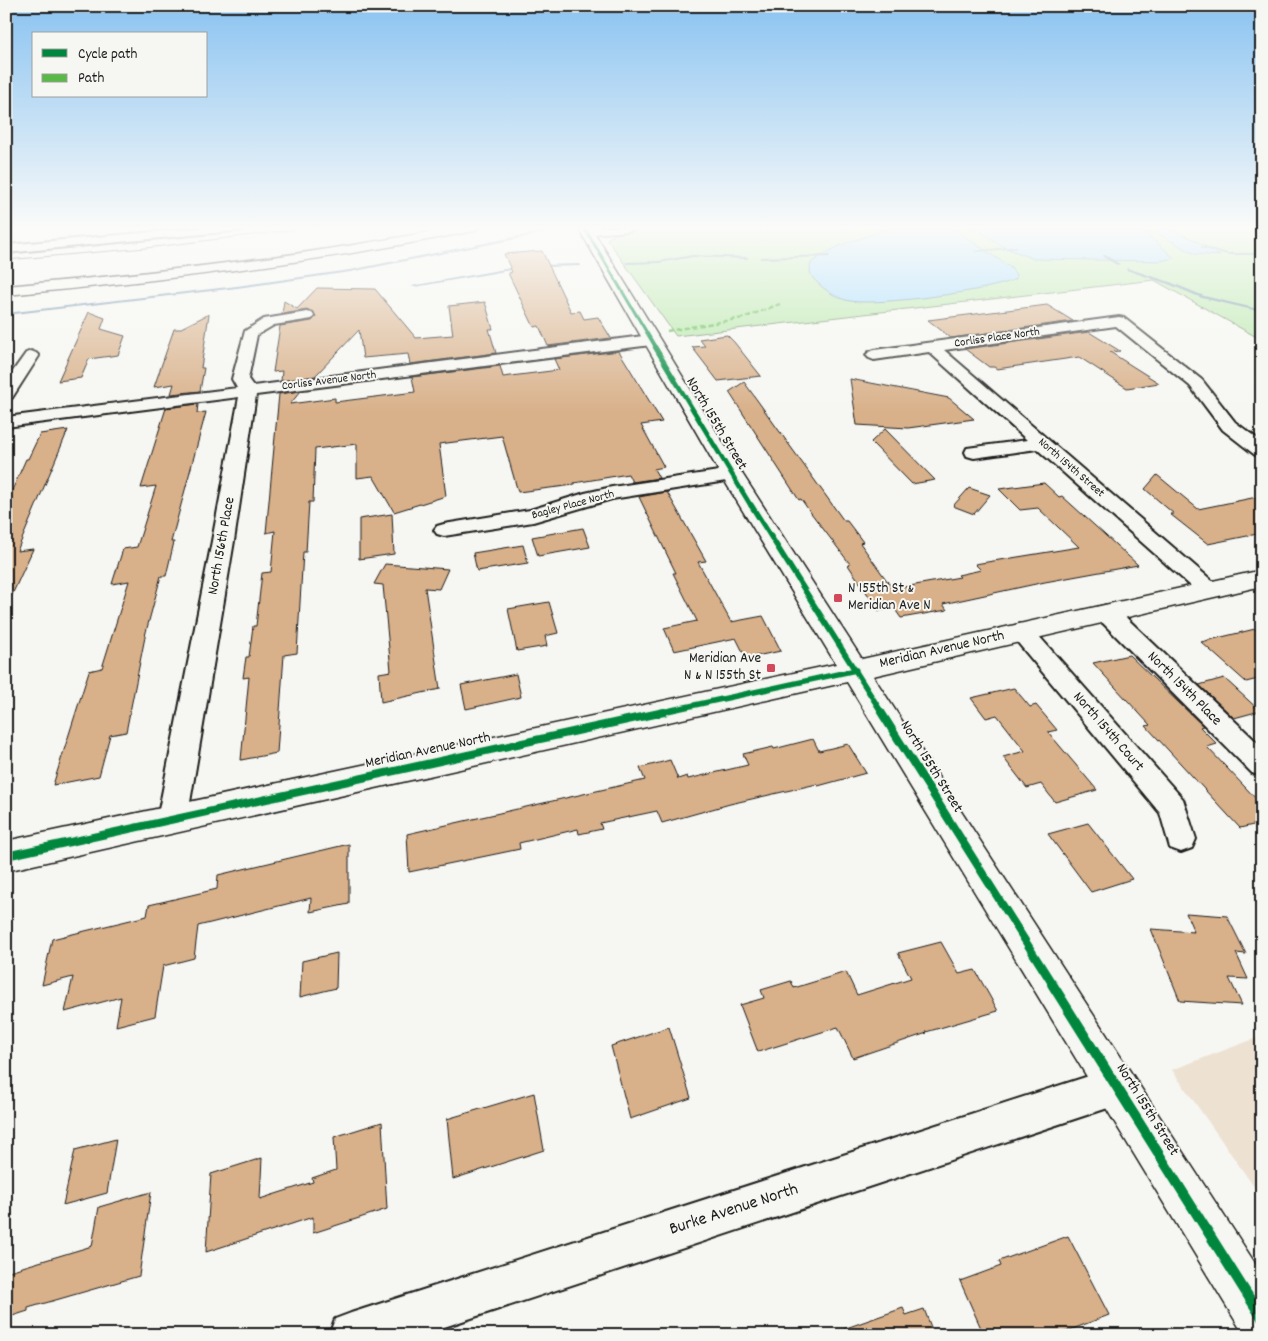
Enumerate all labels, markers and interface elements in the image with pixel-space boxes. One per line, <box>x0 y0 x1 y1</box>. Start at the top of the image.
legend <box>32 32 208 98</box>
text: Cycle path <box>78 44 138 66</box>
text: Path <box>78 68 104 90</box>
street label: Corliss Place North <box>953 324 1041 352</box>
street label: Corliss Avenue North <box>281 367 377 395</box>
street label: North 155th Street <box>680 373 753 475</box>
street label: North 154th Street <box>1034 434 1108 502</box>
street label: Bagley Place North <box>530 486 616 524</box>
street label: North 156th Place <box>203 495 241 597</box>
place label: N 155th St & Meridian Ave N <box>848 578 931 617</box>
marker: N 155th St & Meridian Ave N <box>832 592 844 604</box>
street label: Meridian Avenue North <box>877 625 1007 675</box>
street label: North 154th Place <box>1142 647 1227 732</box>
place label: Meridian Ave N & N 155th St <box>684 648 761 687</box>
marker: Meridian Ave N & N 155th St <box>765 662 777 674</box>
street label: North 154th Court <box>1067 687 1149 777</box>
street label: North 155th Street <box>894 717 968 818</box>
street label: Meridian Avenue North <box>363 727 493 775</box>
street label: North 155th Street <box>1110 1060 1184 1161</box>
street label: Burke Avenue North <box>666 1177 802 1243</box>

